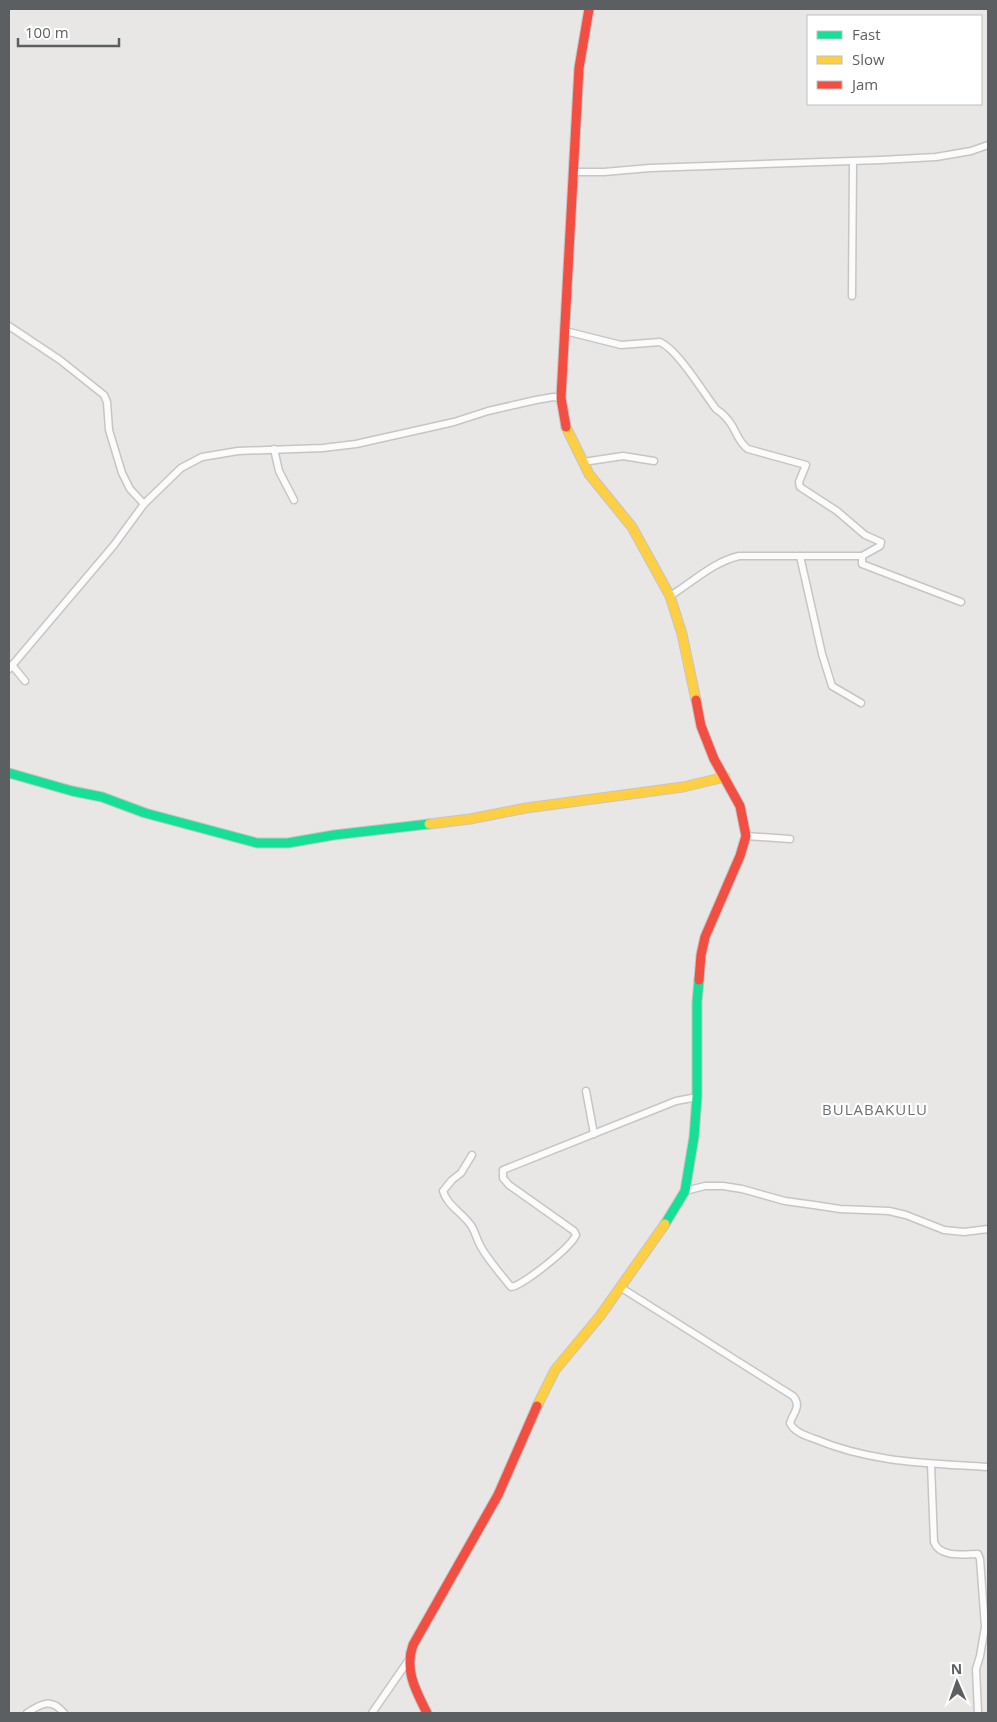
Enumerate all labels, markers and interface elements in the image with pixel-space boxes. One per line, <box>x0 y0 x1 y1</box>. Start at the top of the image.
scale bar <box>18 15 119 47</box>
legend <box>807 15 982 105</box>
text: 100 m <box>25 22 69 42</box>
text: Fast <box>852 24 881 44</box>
text: Slow <box>852 49 885 69</box>
text: Jam <box>850 74 878 94</box>
district label: BULABAKULU <box>822 1099 928 1119</box>
north arrow <box>932 1657 982 1707</box>
text: N <box>951 1659 963 1678</box>

